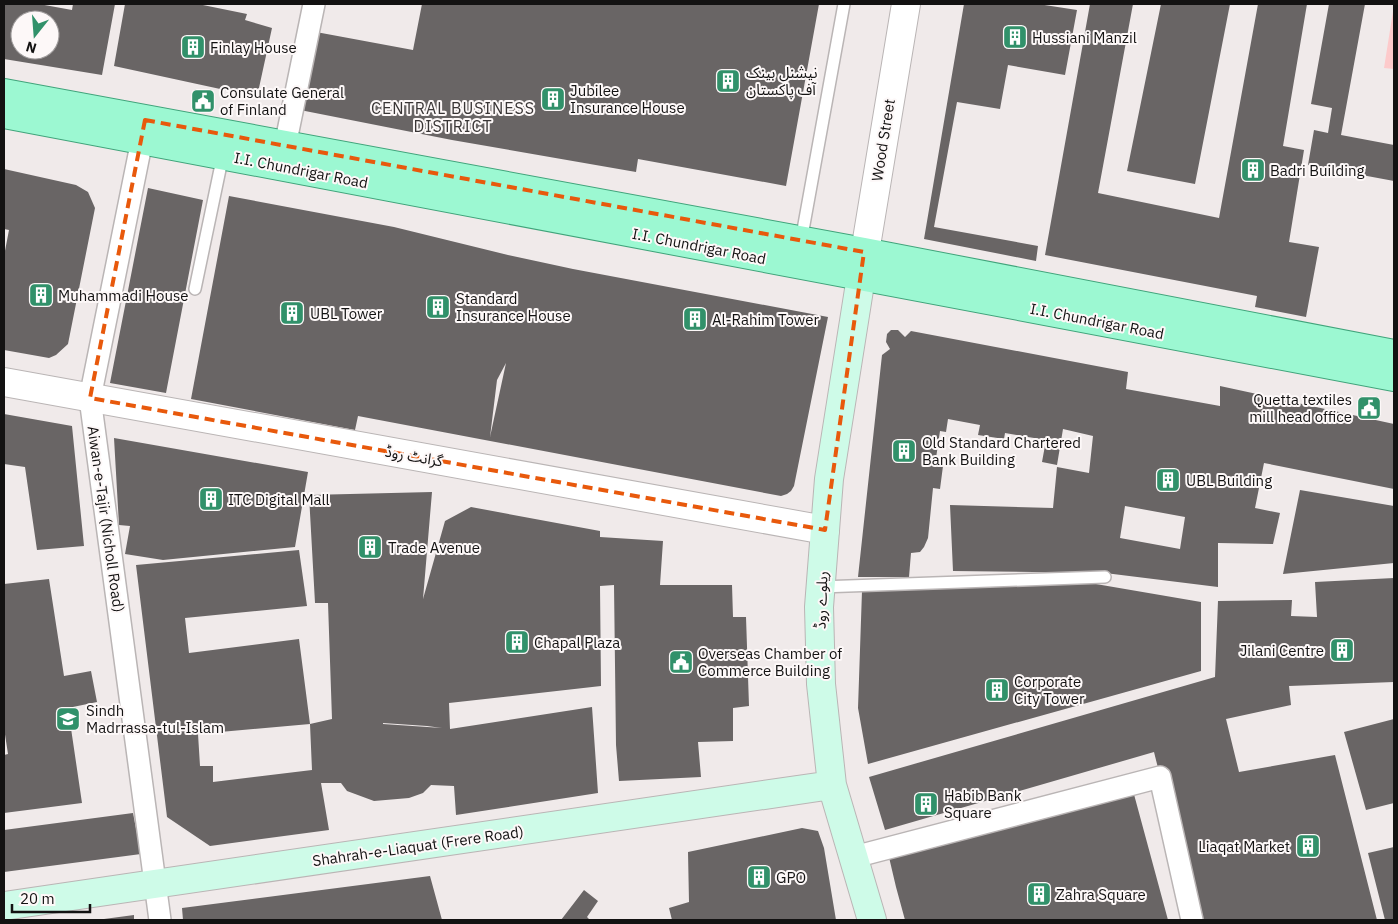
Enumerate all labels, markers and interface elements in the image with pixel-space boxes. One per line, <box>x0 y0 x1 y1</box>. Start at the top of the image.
north arrow <box>10 10 60 60</box>
building icon: Hussiani Manzil <box>1002 24 1028 50</box>
place label: Hussiani Manzil <box>1032 28 1137 47</box>
building icon: Finlay House <box>180 34 206 60</box>
text: N <box>24 37 39 58</box>
place label: Finlay House <box>210 38 297 57</box>
place label: نیشنل بینک آف پاکستان <box>746 63 817 100</box>
building icon: نیشنل بینک آف پاکستان <box>715 68 741 94</box>
place label: Jubilee Insurance House <box>570 81 685 117</box>
place label: Consulate General of Finland <box>220 83 344 119</box>
building icon: Jubilee Insurance House <box>540 86 566 112</box>
public building icon: Consulate General of Finland <box>190 88 216 114</box>
street label: Wood Street <box>867 97 899 183</box>
district label: CENTRAL BUSINESS DISTRICT <box>371 98 535 136</box>
street label: I.I. Chundrigar Road <box>232 148 370 192</box>
building icon: Badri Building <box>1240 157 1266 183</box>
place label: Badri Building <box>1270 161 1364 180</box>
street label: I.I. Chundrigar Road <box>630 224 768 268</box>
building icon: Muhammadi House <box>28 282 54 308</box>
place label: Muhammadi House <box>58 286 189 305</box>
place label: Standard Insurance House <box>456 289 571 325</box>
building icon: Standard Insurance House <box>425 294 451 320</box>
street label: I.I. Chundrigar Road <box>1028 299 1166 343</box>
building icon: UBL Tower <box>279 300 305 326</box>
place label: UBL Tower <box>310 304 383 323</box>
building icon: Al-Rahim Tower <box>682 306 708 332</box>
place label: Al-Rahim Tower <box>712 310 820 329</box>
place label: Quetta textiles mill head office <box>1249 390 1352 426</box>
public building icon: Quetta textiles mill head office <box>1356 395 1382 421</box>
street label: Aiwan-e-Tajir (Nicholl Road) <box>84 425 128 613</box>
place label: Old Standard Chartered Bank Building <box>922 433 1081 469</box>
building icon: Old Standard Chartered Bank Building <box>891 438 917 464</box>
street label: گرانٹ روڈ <box>383 442 445 471</box>
building icon: UBL Building <box>1155 467 1181 493</box>
place label: UBL Building <box>1186 471 1272 490</box>
building icon: ITC Digital Mall <box>198 486 224 512</box>
place label: ITC Digital Mall <box>228 490 330 509</box>
building icon: Trade Avenue <box>357 534 383 560</box>
place label: Trade Avenue <box>388 538 480 557</box>
street label: ریلوے روڈ <box>810 571 832 629</box>
building icon: Chapal Plaza <box>504 629 530 655</box>
place label: Chapal Plaza <box>534 633 620 652</box>
building icon: Jilani Centre <box>1329 637 1355 663</box>
place label: Jilani Centre <box>1240 641 1324 660</box>
place label: Overseas Chamber of Commerce Building <box>698 644 842 680</box>
public building icon: Overseas Chamber of Commerce Building <box>668 649 694 675</box>
place label: Corporate City Tower <box>1014 672 1085 708</box>
building icon: Corporate City Tower <box>984 677 1010 703</box>
place label: Sindh Madrrassa-tul-Islam <box>86 701 224 737</box>
school or university icon: Sindh Madrrassa-tul-Islam <box>55 706 81 732</box>
place label: Habib Bank Square <box>944 786 1022 822</box>
building icon: Habib Bank Square <box>913 791 939 817</box>
street label: Shahrah-e-Liaquat (Frere Road) <box>311 822 525 870</box>
building icon: Liaqat Market <box>1295 833 1321 859</box>
place label: Liaqat Market <box>1198 837 1290 856</box>
building icon: GPO <box>746 864 772 890</box>
place label: GPO <box>776 868 806 887</box>
building icon: Zahra Square <box>1026 881 1052 907</box>
scale bar <box>12 882 90 914</box>
place label: Zahra Square <box>1056 885 1146 904</box>
text: 20 m <box>20 889 55 908</box>

